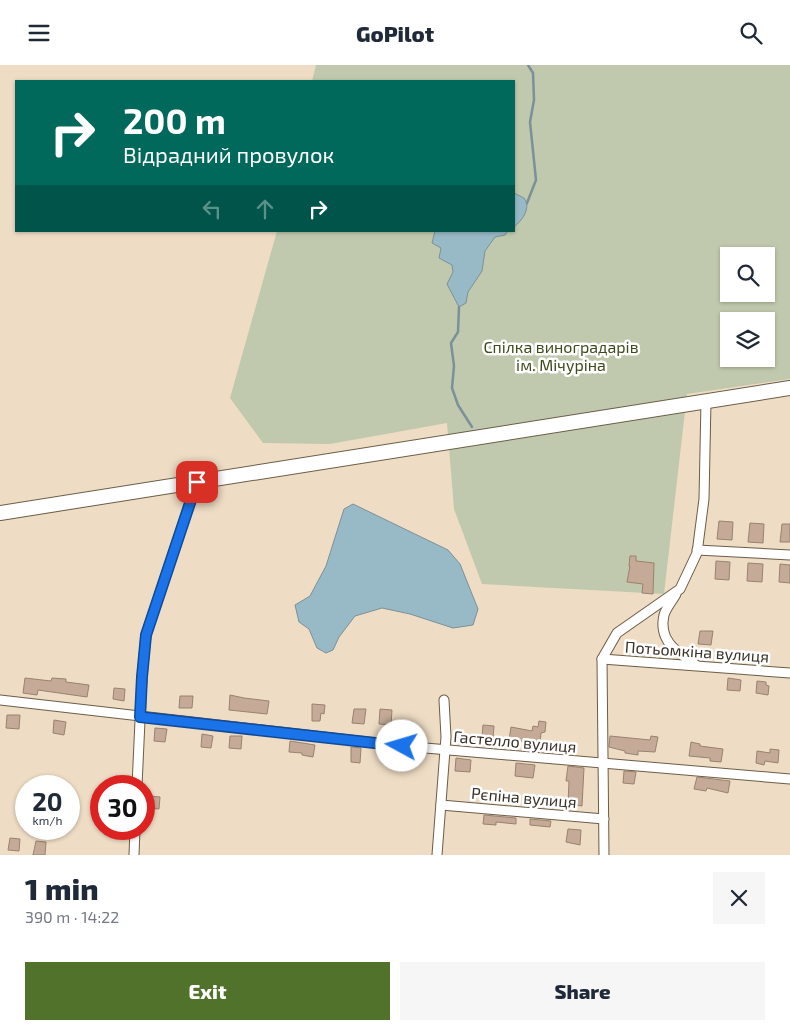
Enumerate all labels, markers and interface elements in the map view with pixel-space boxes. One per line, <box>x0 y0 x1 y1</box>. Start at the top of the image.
icon: menu <box>25 19 53 47</box>
icon: search <box>737 19 765 47</box>
text: GoPilot <box>356 20 434 46</box>
text: 200 m <box>123 99 226 141</box>
icon: right <box>40 100 105 165</box>
text: Відрадний провулок <box>123 141 334 167</box>
icon: left <box>198 195 226 223</box>
icon: ahead <box>251 195 279 223</box>
icon: right <box>304 195 332 223</box>
map controls <box>720 247 775 367</box>
button: search <box>720 247 775 302</box>
button: layers <box>720 312 775 367</box>
park label: Спілка виноградарів ім. Мічуріна <box>484 337 639 375</box>
pin <box>176 461 218 503</box>
icon: arrive <box>183 468 211 496</box>
street label: Потьомкіна вулиця <box>624 636 770 667</box>
position arrow <box>375 719 427 771</box>
street label: Гастелло вулиця <box>453 726 577 757</box>
speed limit sign: 30 <box>90 775 155 840</box>
street label: Рєпіна вулиця <box>470 783 577 812</box>
text: 20 <box>32 786 63 816</box>
text: km/h <box>33 813 62 827</box>
text: 1 min <box>25 870 99 906</box>
button: close <box>713 872 765 924</box>
text: 390 m · 14:22 <box>25 907 119 926</box>
button: Exit <box>25 962 390 1020</box>
button: Share <box>400 962 765 1020</box>

